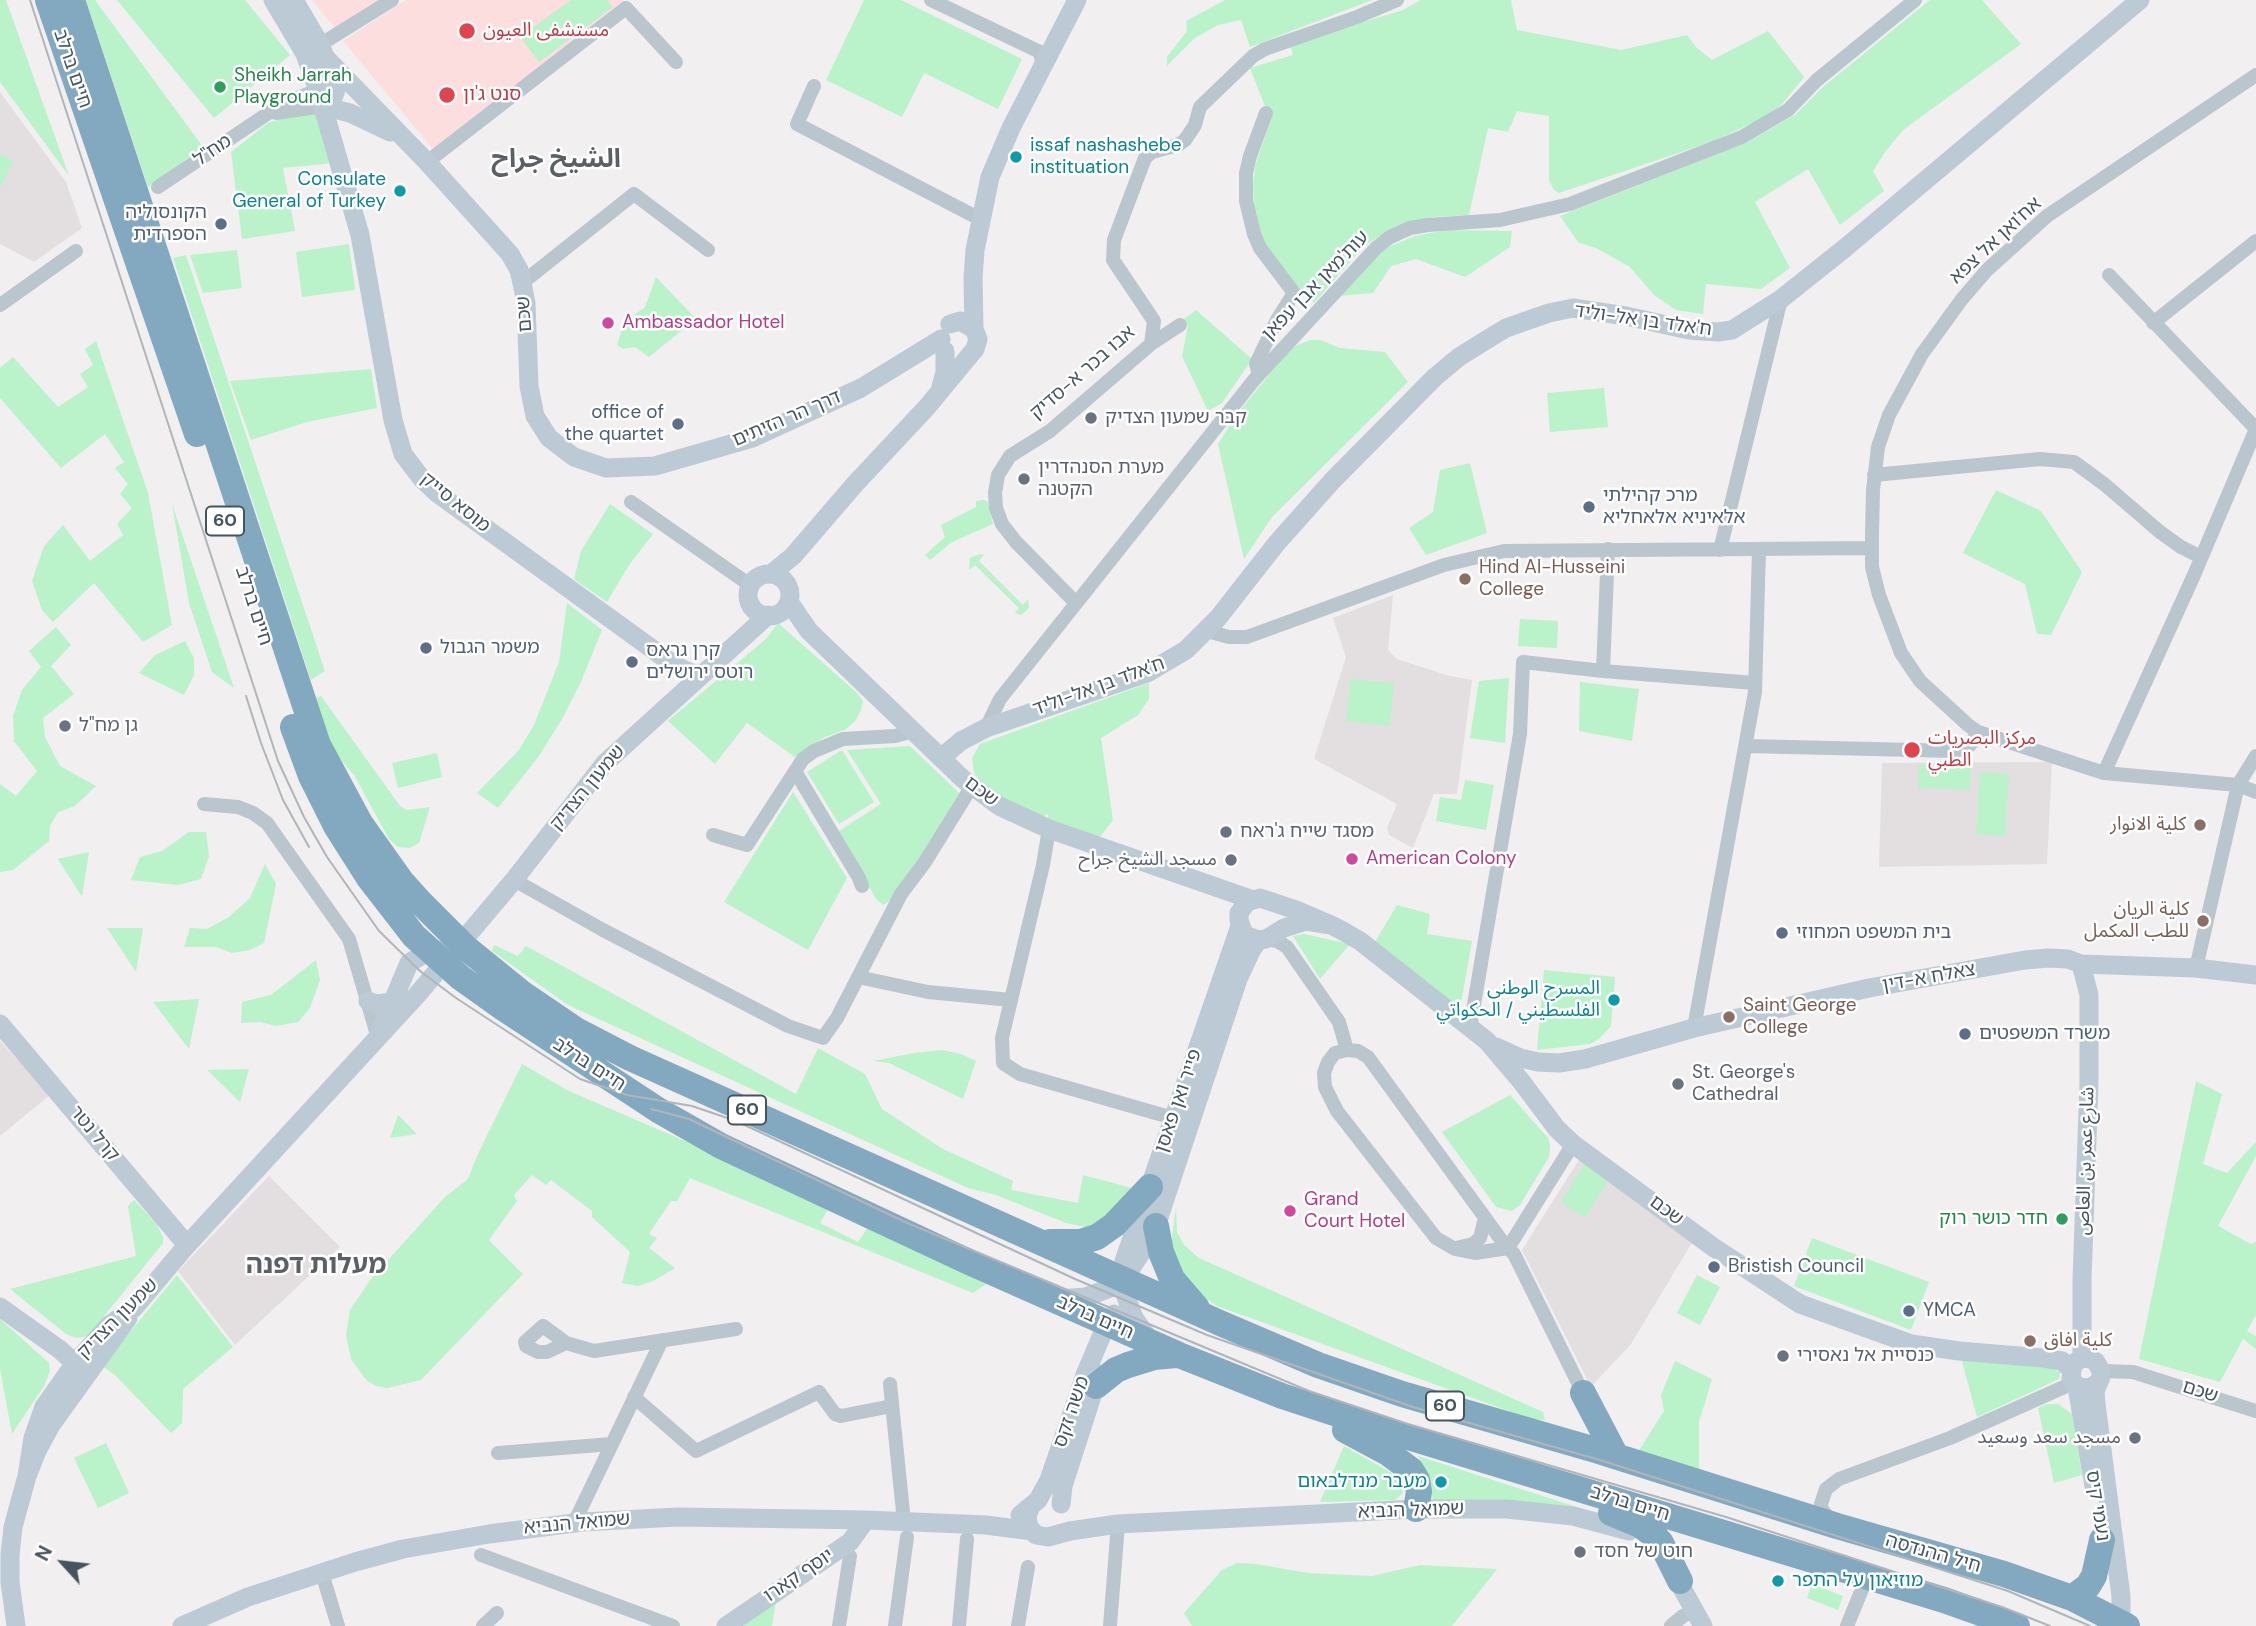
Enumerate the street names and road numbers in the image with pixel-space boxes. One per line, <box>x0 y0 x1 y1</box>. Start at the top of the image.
street label: חיים ברלב <box>48 27 96 111</box>
street label: מח"ל <box>190 130 236 172</box>
street label: אח'ואן אל צפא <box>1945 193 2047 289</box>
street label: עות'מאן אבן עפאן <box>1258 226 1374 346</box>
street label: שכם <box>512 295 538 333</box>
street label: ח'אלד בן אל-וליד <box>1573 300 1713 342</box>
street label: אבו בכר א-סדיק <box>1026 321 1140 425</box>
street label: דרך הר הזיתים <box>729 386 845 452</box>
street label: מוסא סייק <box>416 468 494 538</box>
road number: 60 <box>206 506 244 536</box>
street label: חיים ברלב <box>230 564 276 648</box>
street label: ח'אלד בן אל-וליד <box>1030 653 1168 721</box>
street label: שמעון הצדיק <box>546 741 630 835</box>
street label: שכם <box>960 772 1002 812</box>
street label: צאלח א-דין <box>1881 959 1977 997</box>
street label: חיים ברלב <box>549 1033 629 1097</box>
street label: פייר ואן פאסן <box>1151 1046 1207 1156</box>
street label: شارع عمر بن العاص <box>2072 1086 2100 1236</box>
road number: 60 <box>728 1096 766 1125</box>
street label: קרל נטר <box>64 1102 124 1166</box>
street label: שכם <box>1645 1191 1687 1231</box>
street label: שמעון הצדיק <box>73 1274 163 1364</box>
street label: חיים ברלב <box>1053 1291 1137 1345</box>
street label: משה זקס <box>1049 1373 1095 1451</box>
street label: שכם <box>2179 1376 2221 1408</box>
road number: 60 <box>1426 1392 1464 1420</box>
street label: נעמי קיס <box>2080 1469 2114 1543</box>
street label: חיים ברלב <box>1588 1481 1672 1527</box>
street label: שמואל הנביא <box>1357 1498 1465 1524</box>
street label: שמואל הנביא <box>523 1508 631 1540</box>
street label: חיל ההנדסה <box>1883 1530 1983 1578</box>
street label: יוסף קארו <box>760 1544 838 1608</box>

